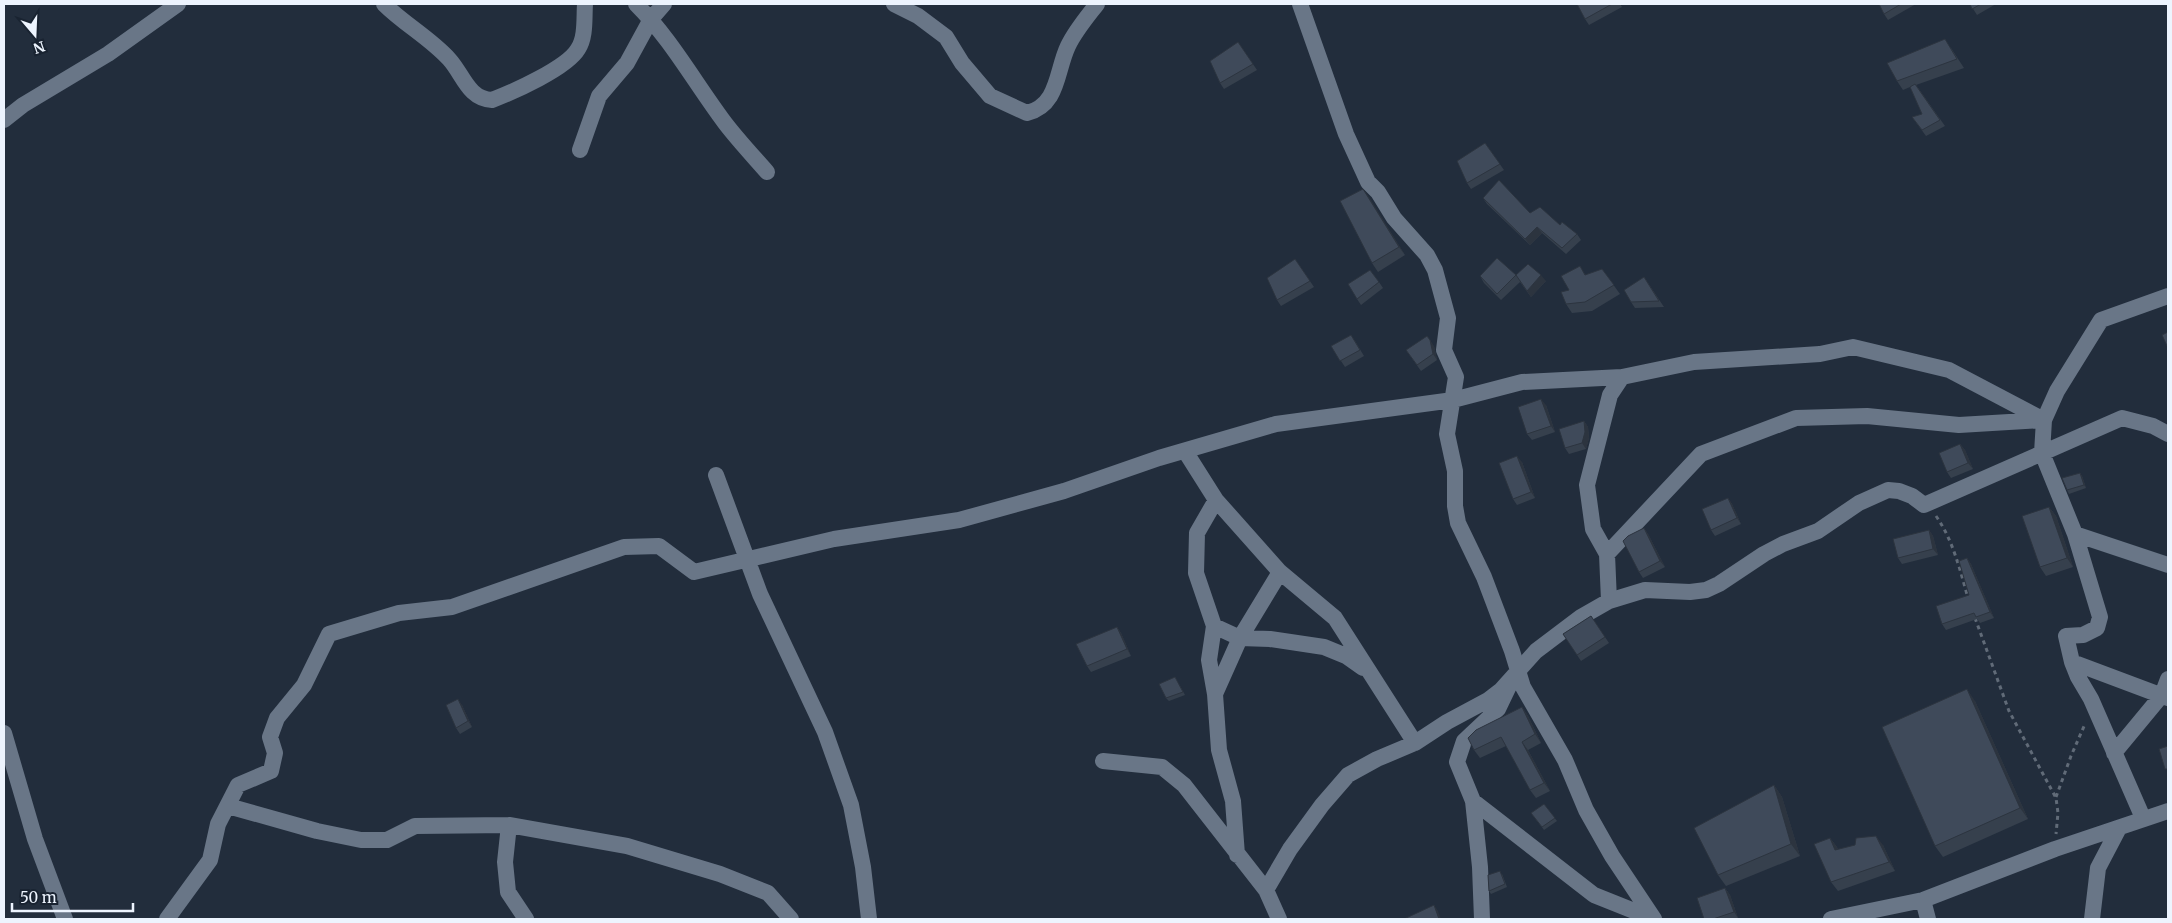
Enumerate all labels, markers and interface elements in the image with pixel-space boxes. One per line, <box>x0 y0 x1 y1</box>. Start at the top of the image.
north arrow <box>10 10 60 60</box>
text: N <box>31 37 47 58</box>
scale bar <box>12 880 134 912</box>
text: 50 m <box>20 888 57 907</box>

